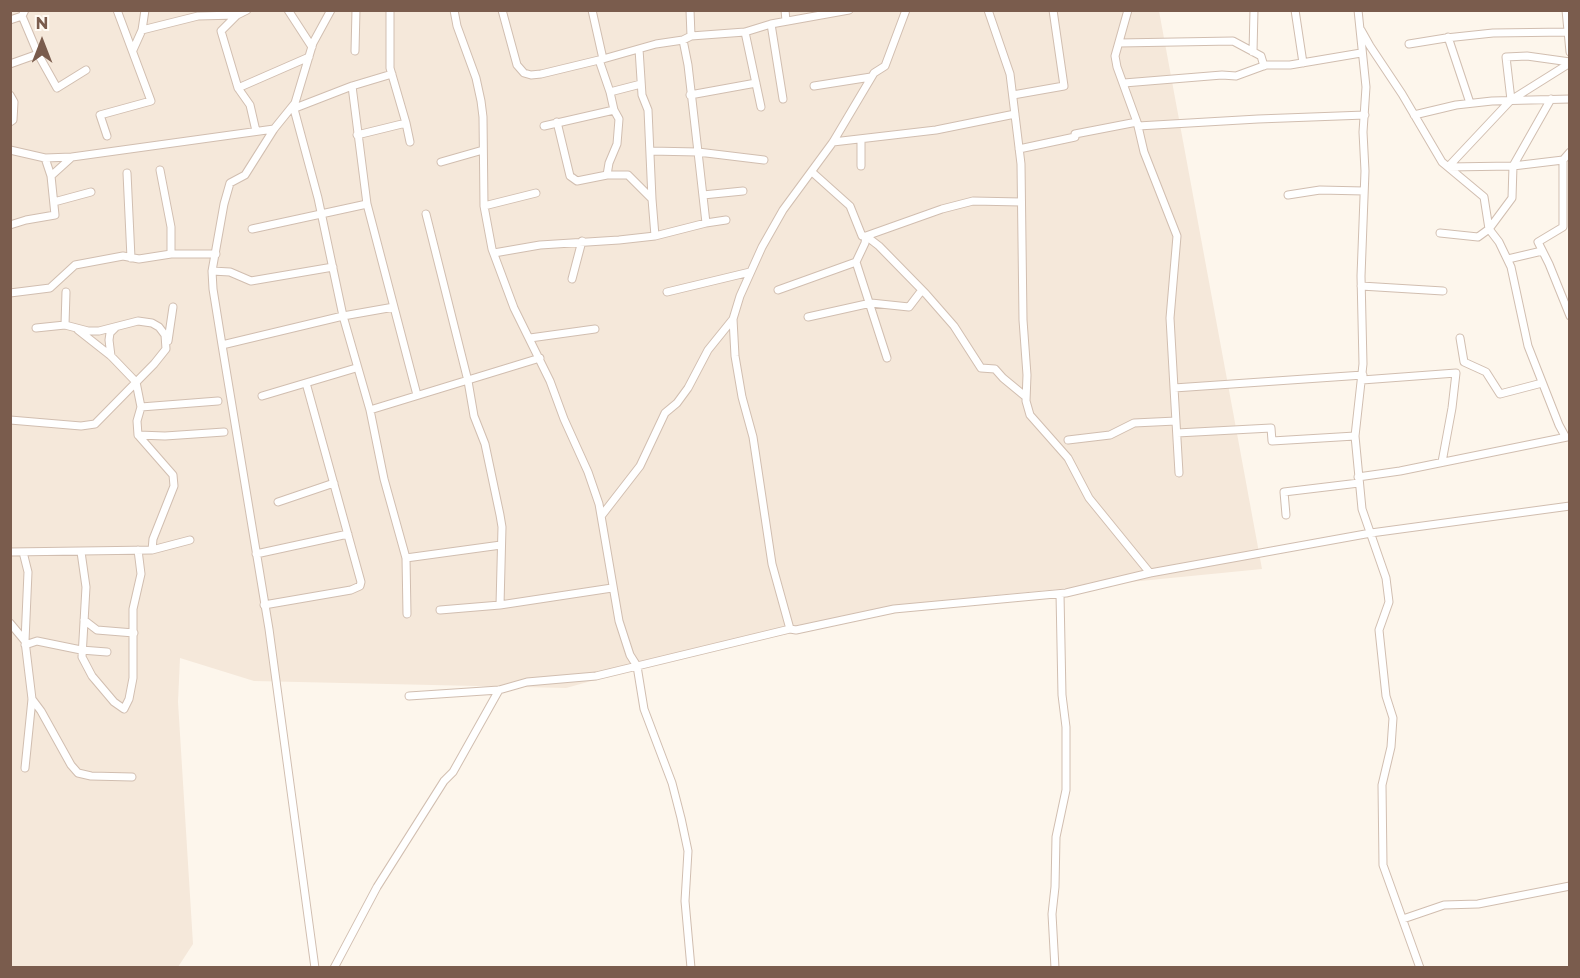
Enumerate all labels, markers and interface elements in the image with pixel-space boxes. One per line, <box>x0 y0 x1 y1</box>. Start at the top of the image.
north arrow <box>12 12 72 72</box>
text: N <box>36 14 48 33</box>

